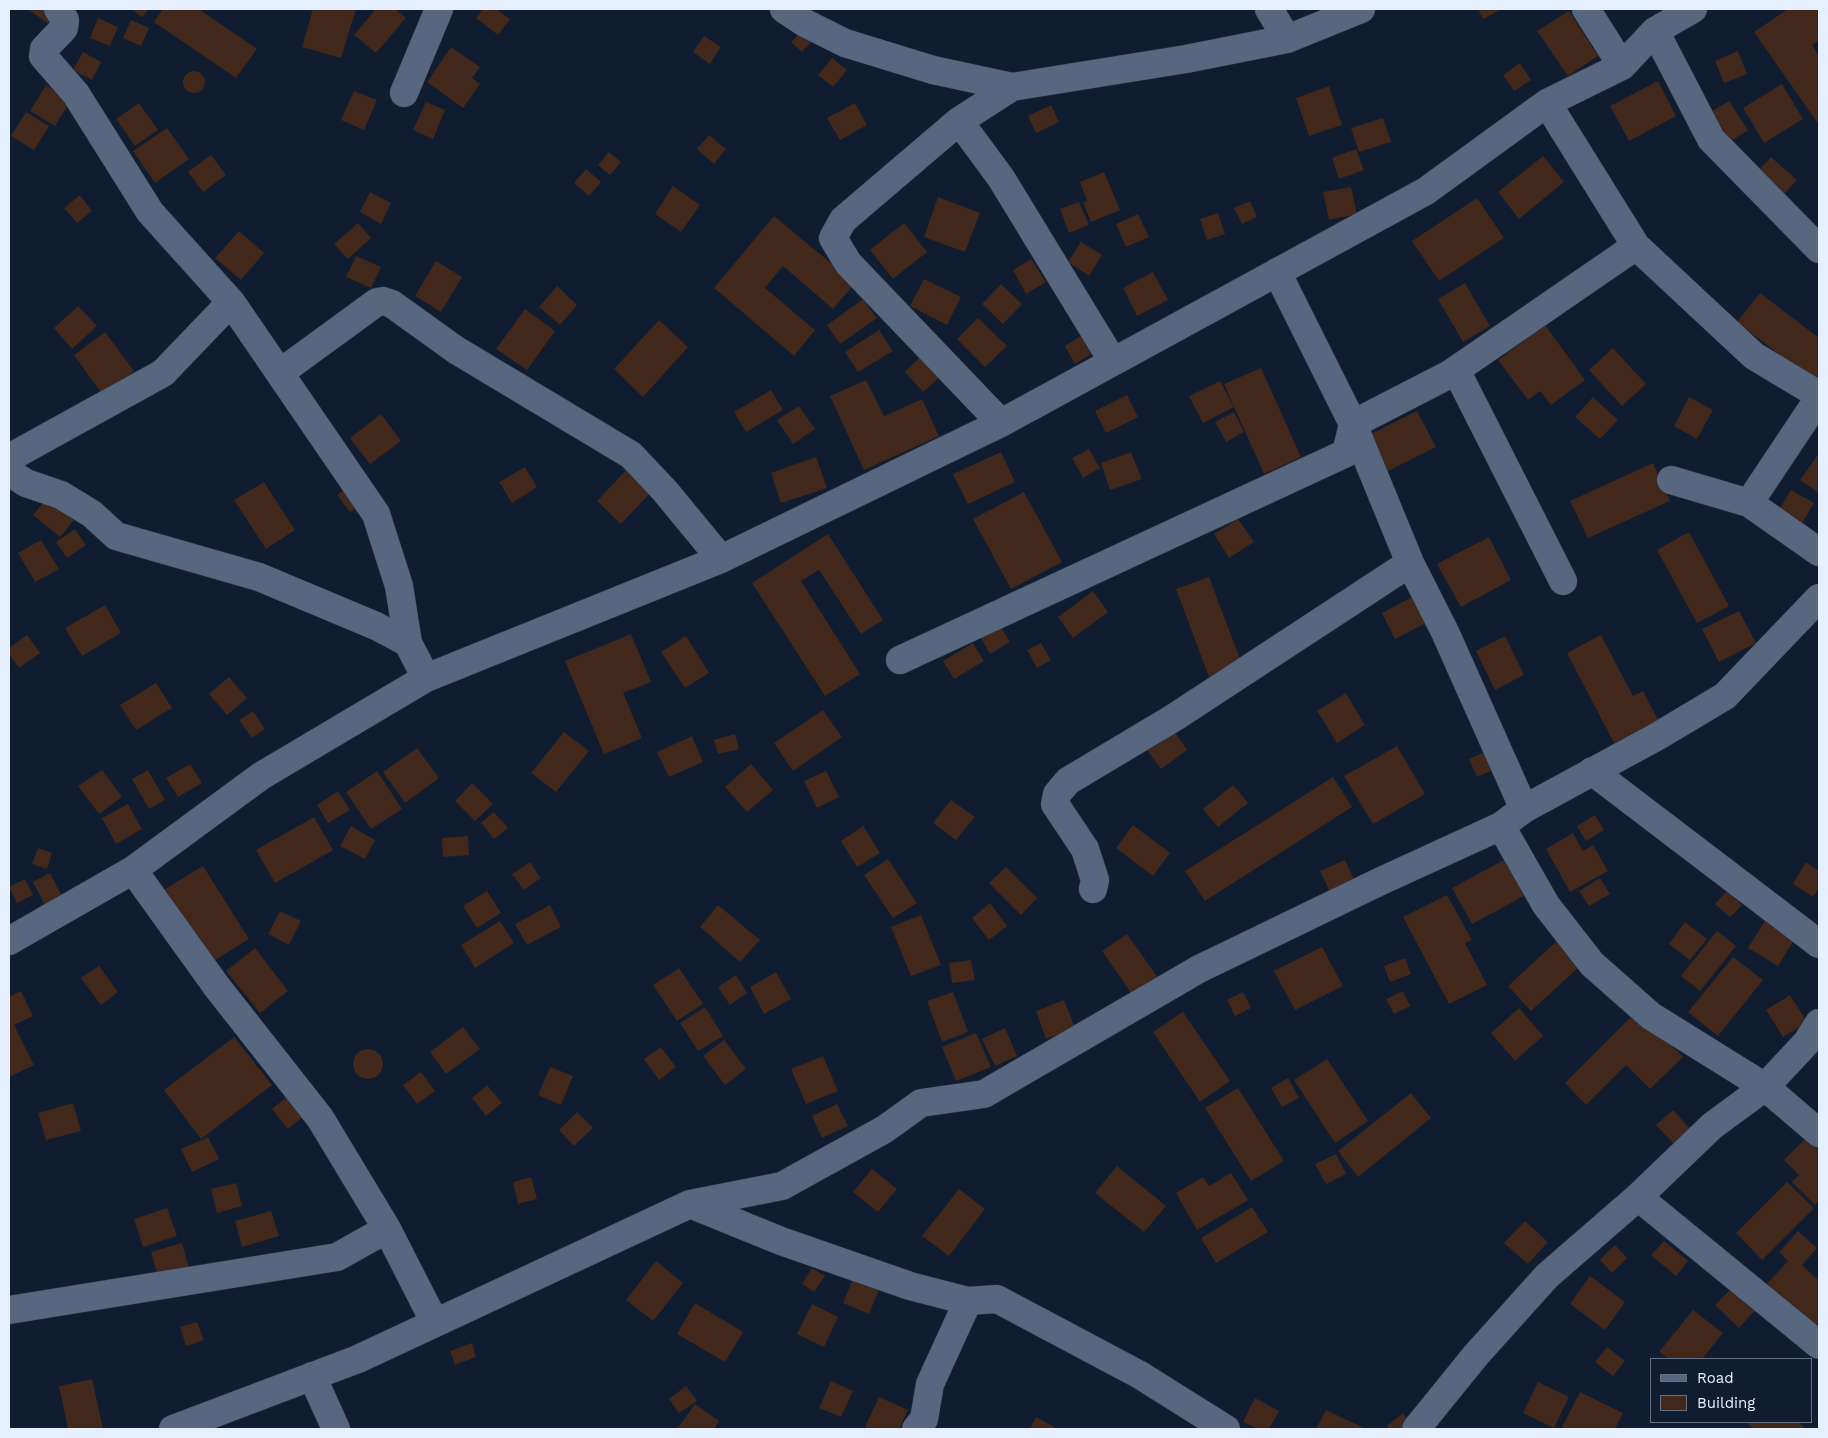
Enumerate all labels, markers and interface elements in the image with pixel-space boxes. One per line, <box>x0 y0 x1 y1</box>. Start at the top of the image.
legend <box>1650 1358 1813 1423</box>
text: Road <box>1697 1369 1734 1387</box>
text: Building <box>1697 1394 1755 1412</box>

